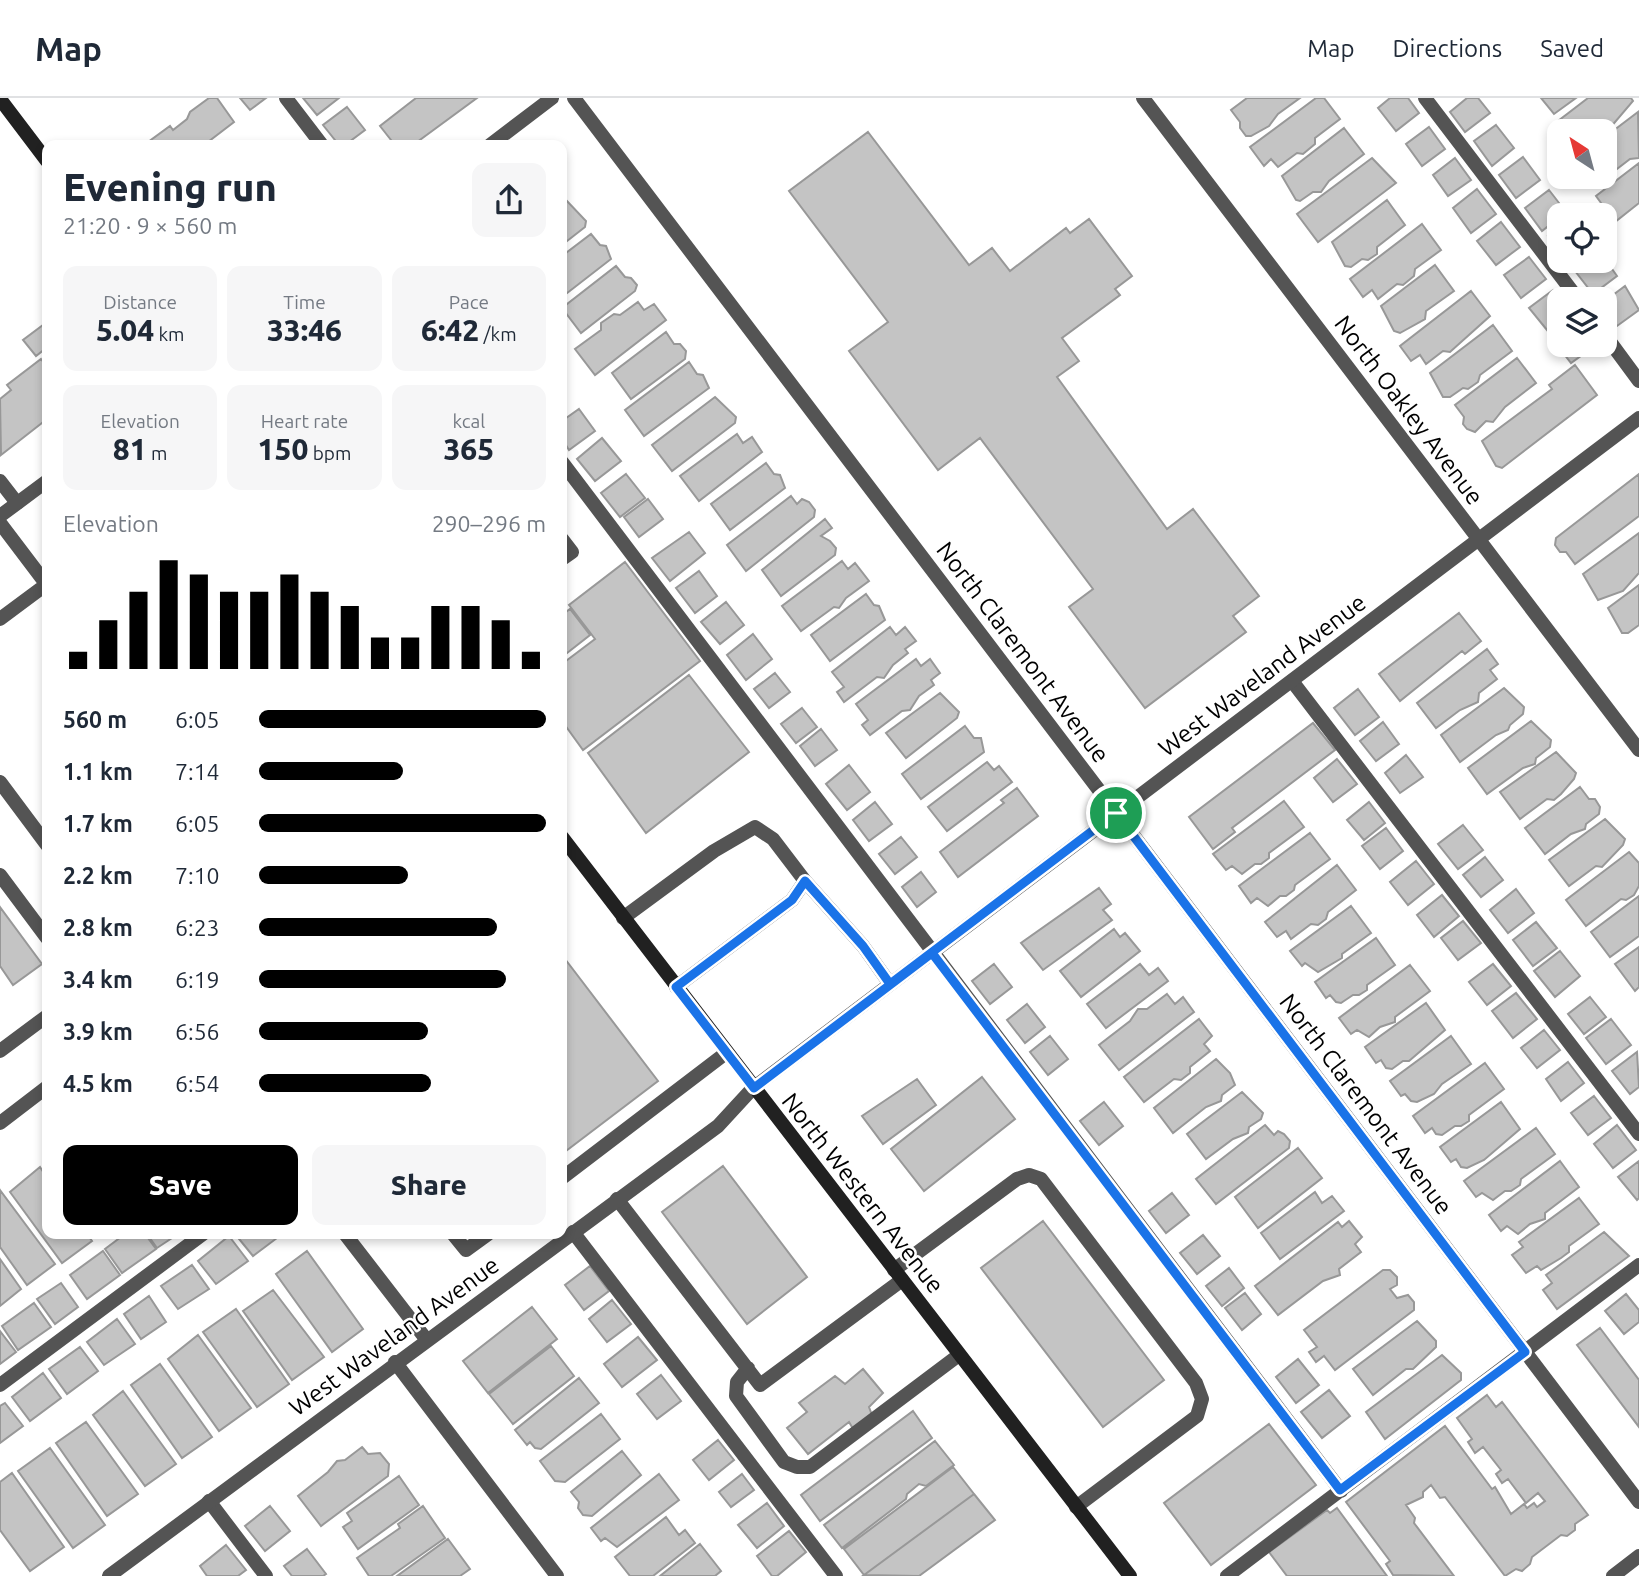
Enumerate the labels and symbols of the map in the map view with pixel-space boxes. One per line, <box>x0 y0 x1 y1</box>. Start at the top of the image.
north arrow <box>1547 119 1617 189</box>
street label: North Oakley Avenue <box>1329 310 1489 510</box>
street label: North Claremont Avenue <box>931 537 1115 767</box>
street label: West Waveland Avenue <box>1153 588 1371 762</box>
pin <box>1086 783 1146 843</box>
street label: North Claremont Avenue <box>1274 989 1458 1219</box>
street label: North Western Avenue <box>777 1088 949 1298</box>
street label: West Waveland Avenue <box>284 1251 504 1421</box>

